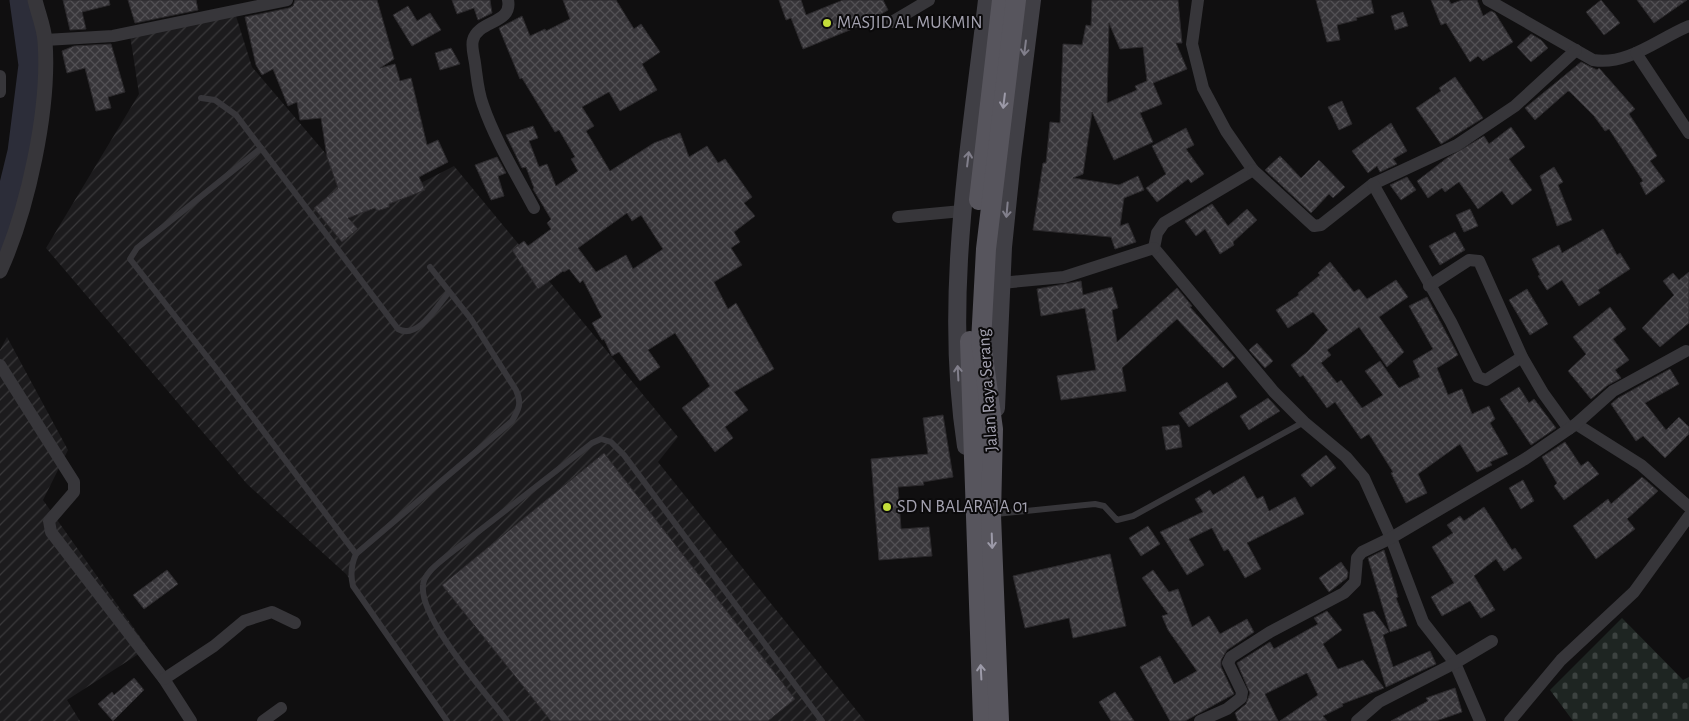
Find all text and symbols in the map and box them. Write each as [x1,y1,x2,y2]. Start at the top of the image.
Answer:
place label: MASJID AL MUKMIN [837,14,983,32]
marker: MASJID AL MUKMIN [821,17,833,29]
one-way arrow [1020,40,1030,56]
one-way arrow [999,92,1009,108]
one-way arrow [963,151,973,167]
one-way arrow [1002,201,1012,217]
street label: Jalan Raya Serang [975,328,1001,452]
one-way arrow [953,366,963,382]
place label: SD N BALARAJA 01 [897,498,1028,516]
marker: SD N BALARAJA 01 [881,501,893,513]
one-way arrow [987,532,997,549]
one-way arrow [976,665,985,681]

